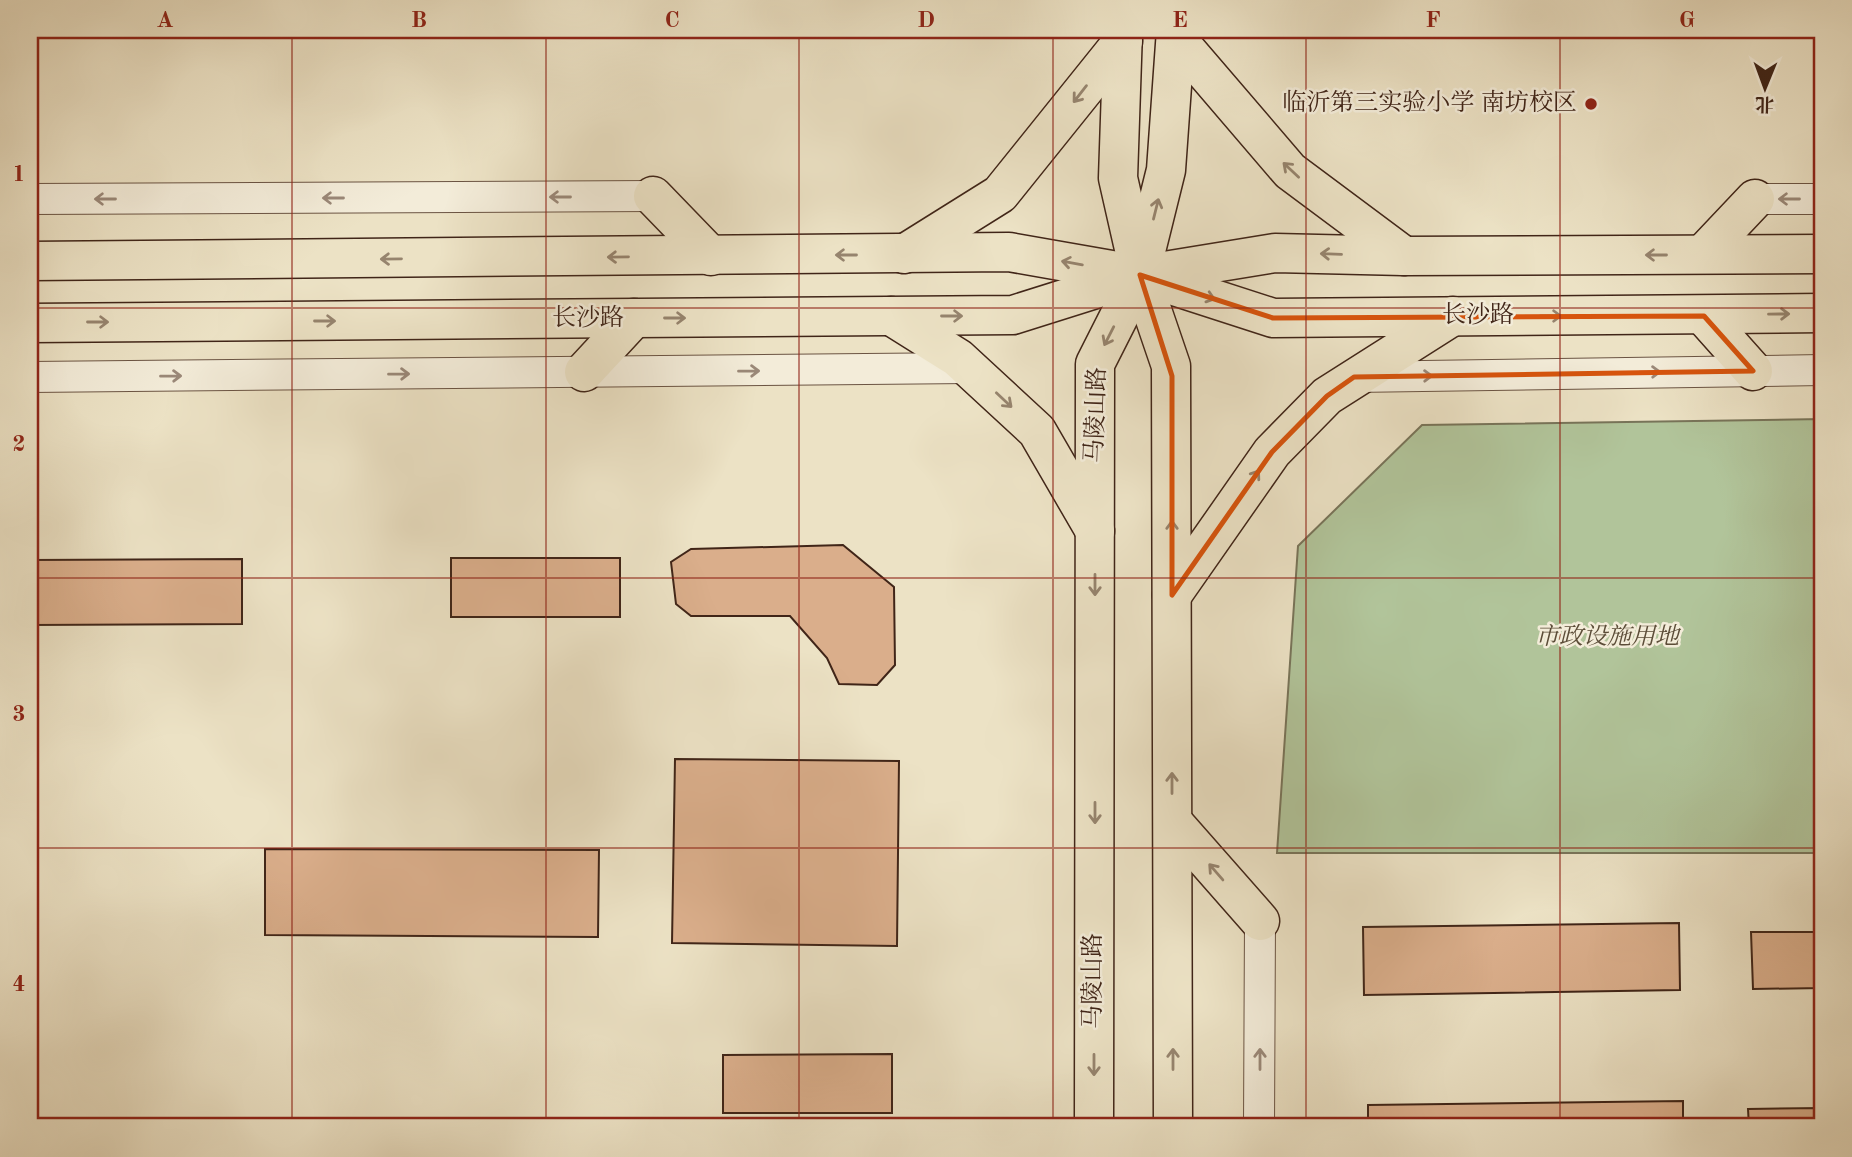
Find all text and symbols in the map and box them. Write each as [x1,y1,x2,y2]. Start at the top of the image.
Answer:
text: A [156,9,174,32]
text: B [411,9,427,32]
text: C [664,9,680,32]
text: D [917,9,935,32]
text: E [1172,9,1188,32]
text: F [1425,9,1441,32]
text: G [1679,9,1695,32]
north arrow [1730,52,1800,122]
one-way arrow [1073,84,1088,103]
place label: 临沂第三实验小学 南坊校区 [1282,89,1577,116]
text: 北 [1755,93,1774,114]
marker: 临沂第三实验小学 南坊校区 [1583,96,1599,112]
one-way arrow [1283,162,1300,179]
text: 1 [12,163,26,186]
one-way arrow [549,190,572,204]
one-way arrow [322,191,345,205]
one-way arrow [94,192,117,206]
one-way arrow [1778,192,1801,206]
one-way arrow [1150,198,1163,221]
one-way arrow [835,248,858,262]
one-way arrow [1319,248,1342,261]
one-way arrow [1645,248,1668,262]
one-way arrow [607,250,630,264]
one-way arrow [380,252,403,266]
one-way arrow [1061,256,1084,270]
one-way arrow [1193,291,1215,303]
street label: 长沙路 [1442,301,1514,328]
street label: 长沙路 [552,304,624,331]
one-way arrow [1767,308,1790,321]
one-way arrow [940,309,963,323]
one-way arrow [1539,309,1562,323]
one-way arrow [664,311,687,325]
one-way arrow [314,314,337,327]
one-way arrow [86,315,109,329]
one-way arrow [1102,325,1116,346]
one-way arrow [737,364,760,377]
one-way arrow [1638,366,1661,379]
one-way arrow [387,367,410,381]
street label: 马陵山路 [1080,367,1111,463]
one-way arrow [160,369,183,383]
one-way arrow [1411,369,1434,383]
one-way arrow [995,392,1012,409]
text: 2 [12,433,26,456]
one-way arrow [1246,470,1260,489]
one-way arrow [1165,519,1179,542]
one-way arrow [1088,573,1102,596]
park label: 市政设施用地 [1535,623,1682,650]
text: 3 [12,703,26,726]
one-way arrow [1165,771,1179,794]
one-way arrow [1088,801,1102,824]
one-way arrow [1208,863,1224,881]
street label: 马陵山路 [1079,933,1106,1029]
text: 4 [12,973,26,996]
one-way arrow [1166,1048,1180,1071]
one-way arrow [1253,1048,1266,1071]
one-way arrow [1087,1053,1101,1076]

